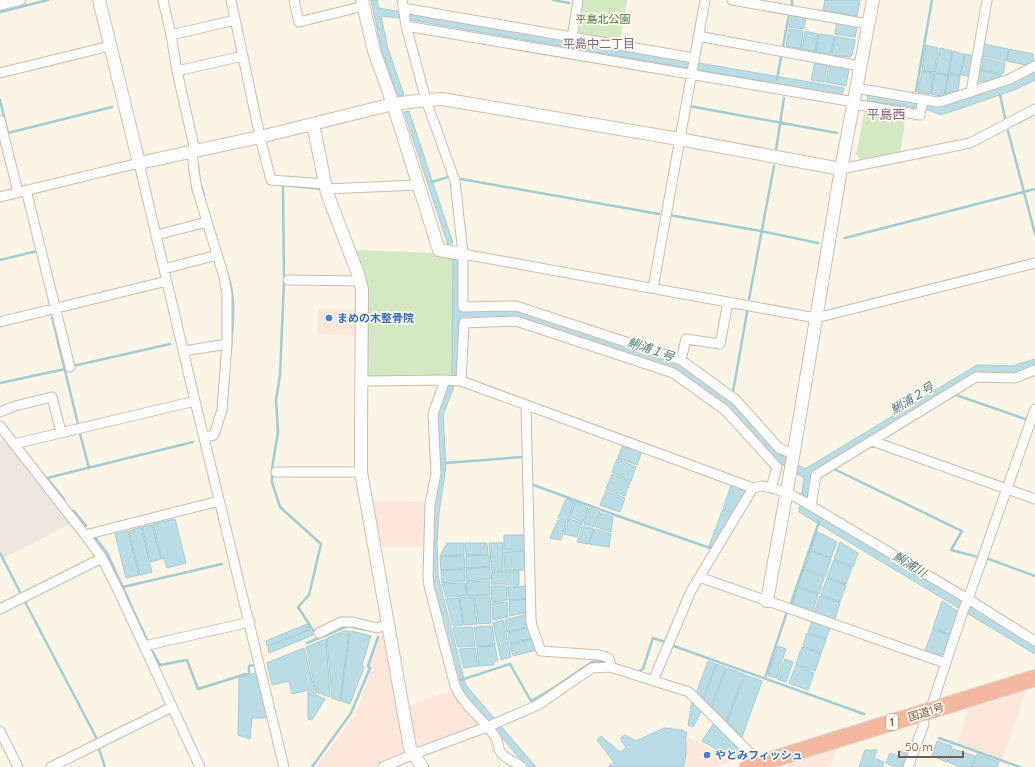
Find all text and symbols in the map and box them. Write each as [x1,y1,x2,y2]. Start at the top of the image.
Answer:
park label: 平島北公園 [576,12,631,26]
district label: 平島中二丁目 [563,36,635,51]
district label: 平島西 [866,106,906,122]
place label: まめの木整骨院 [337,311,414,325]
marker: まめの木整骨院 [324,313,334,323]
water label: 鯏浦１号 [626,334,677,364]
water label: 鯏浦２号 [888,378,937,417]
water label: 鯏浦川 [891,548,931,581]
street label: 国道1号 [906,700,946,724]
road number: 1 [886,714,898,730]
scale bar [899,733,963,759]
text: 50 m [905,739,933,754]
place label: やとみフィッシュ [715,748,803,762]
marker: やとみフィッシュ [702,750,712,760]

